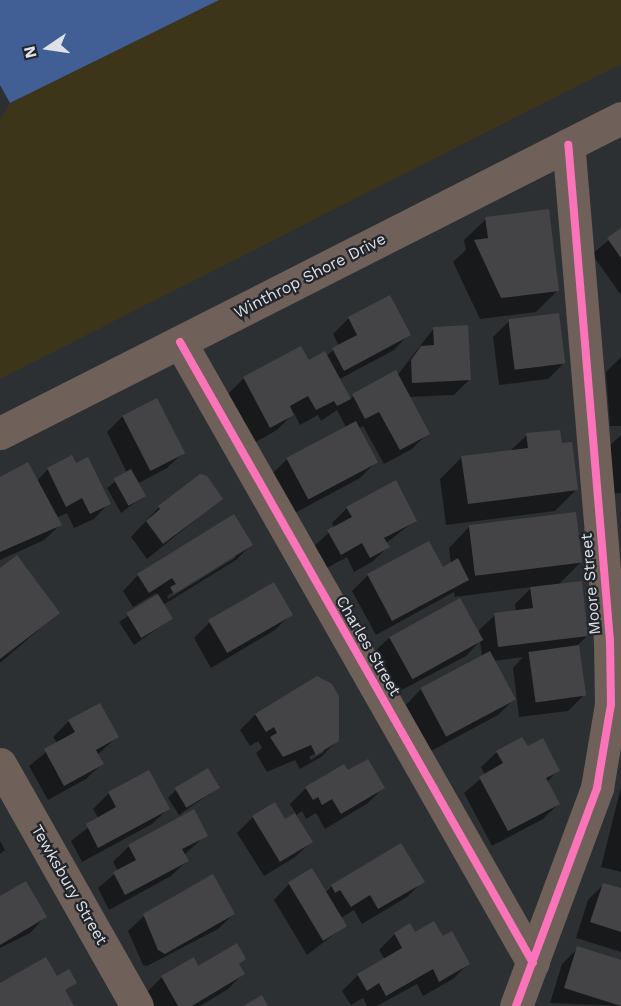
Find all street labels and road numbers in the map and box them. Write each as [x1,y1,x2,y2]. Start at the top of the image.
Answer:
street label: Winthrop Shore Drive [231,229,389,323]
street label: Moore Street [577,532,605,636]
street label: Charles Street [332,592,404,700]
street label: Tewksbury Street [27,821,111,949]

